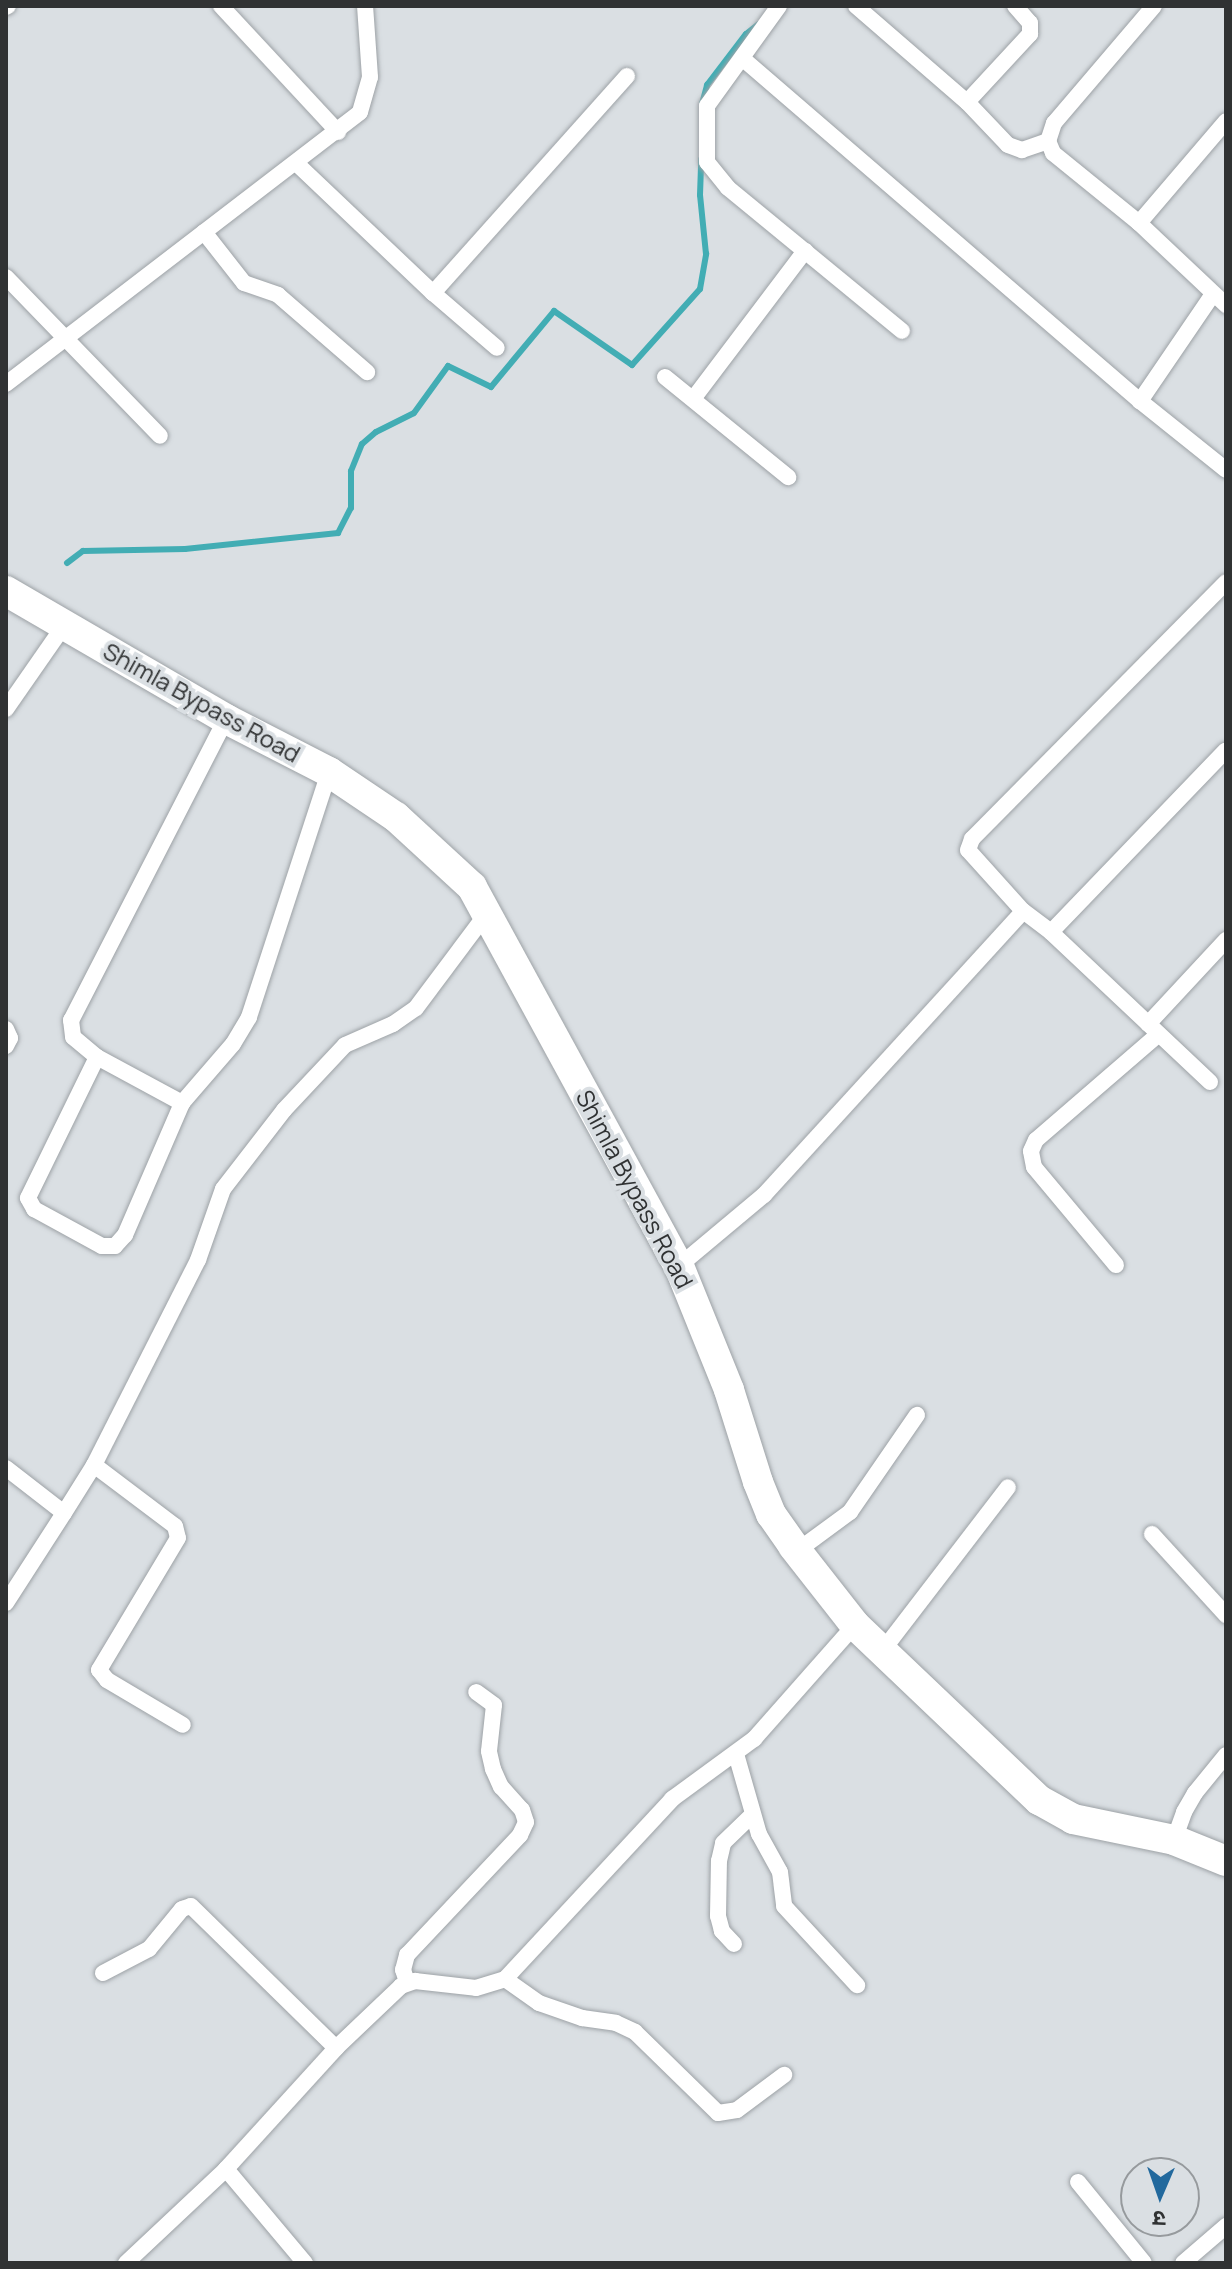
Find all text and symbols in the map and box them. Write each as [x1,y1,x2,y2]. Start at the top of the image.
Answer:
street label: Shimla Bypass Road [99,636,305,768]
street label: Shimla Bypass Road [571,1085,699,1293]
north arrow [1120,2157,1200,2237]
text: उ [1152,2204,1166,2234]

